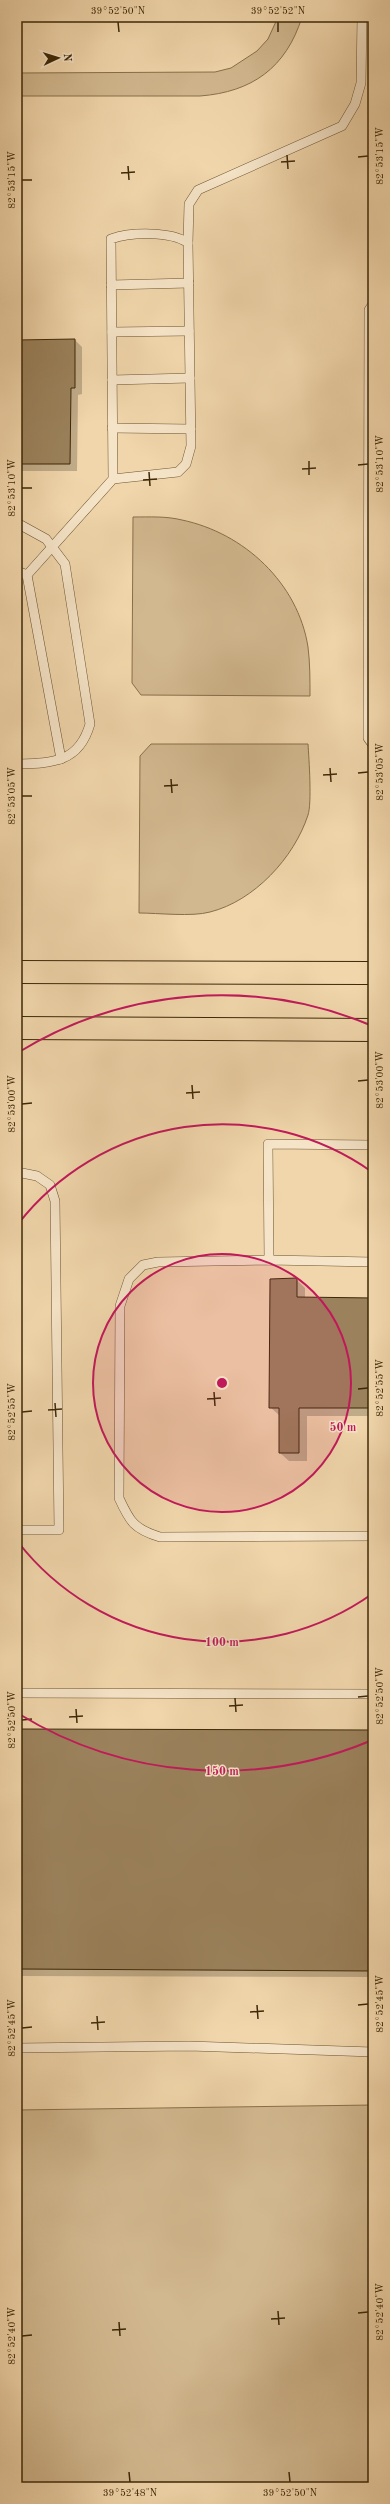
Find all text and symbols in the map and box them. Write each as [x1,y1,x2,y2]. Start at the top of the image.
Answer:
text: 39°52'50"N [91,6,146,16]
text: 39°52'52"N [251,6,306,16]
north arrow [38,38,78,78]
text: N [61,53,72,63]
text: 82°53'15"W [375,127,385,185]
text: 82°53'15"W [7,151,17,209]
text: 82°53'10"W [375,435,385,493]
text: 82°53'10"W [7,459,17,517]
text: 82°53'05"W [375,743,385,801]
text: 82°53'05"W [7,767,17,825]
text: 82°53'00"W [375,1051,385,1109]
text: 82°53'00"W [7,1075,17,1133]
text: 82°52'55"W [375,1359,385,1417]
centre of rings [215,1376,229,1390]
text: 82°52'55"W [7,1383,17,1441]
text: 50 m [330,1421,357,1434]
text: 100 m [205,1637,239,1649]
text: 82°52'50"W [375,1667,385,1725]
text: 82°52'50"W [7,1691,17,1749]
text: 150 m [205,1765,239,1778]
text: 82°52'45"W [375,1975,385,2033]
text: 82°52'45"W [7,1999,17,2057]
text: 82°52'40"W [375,2283,385,2341]
text: 82°52'40"W [7,2307,17,2365]
text: 39°52'48"N [103,2488,158,2498]
text: 39°52'50"N [263,2488,318,2498]

